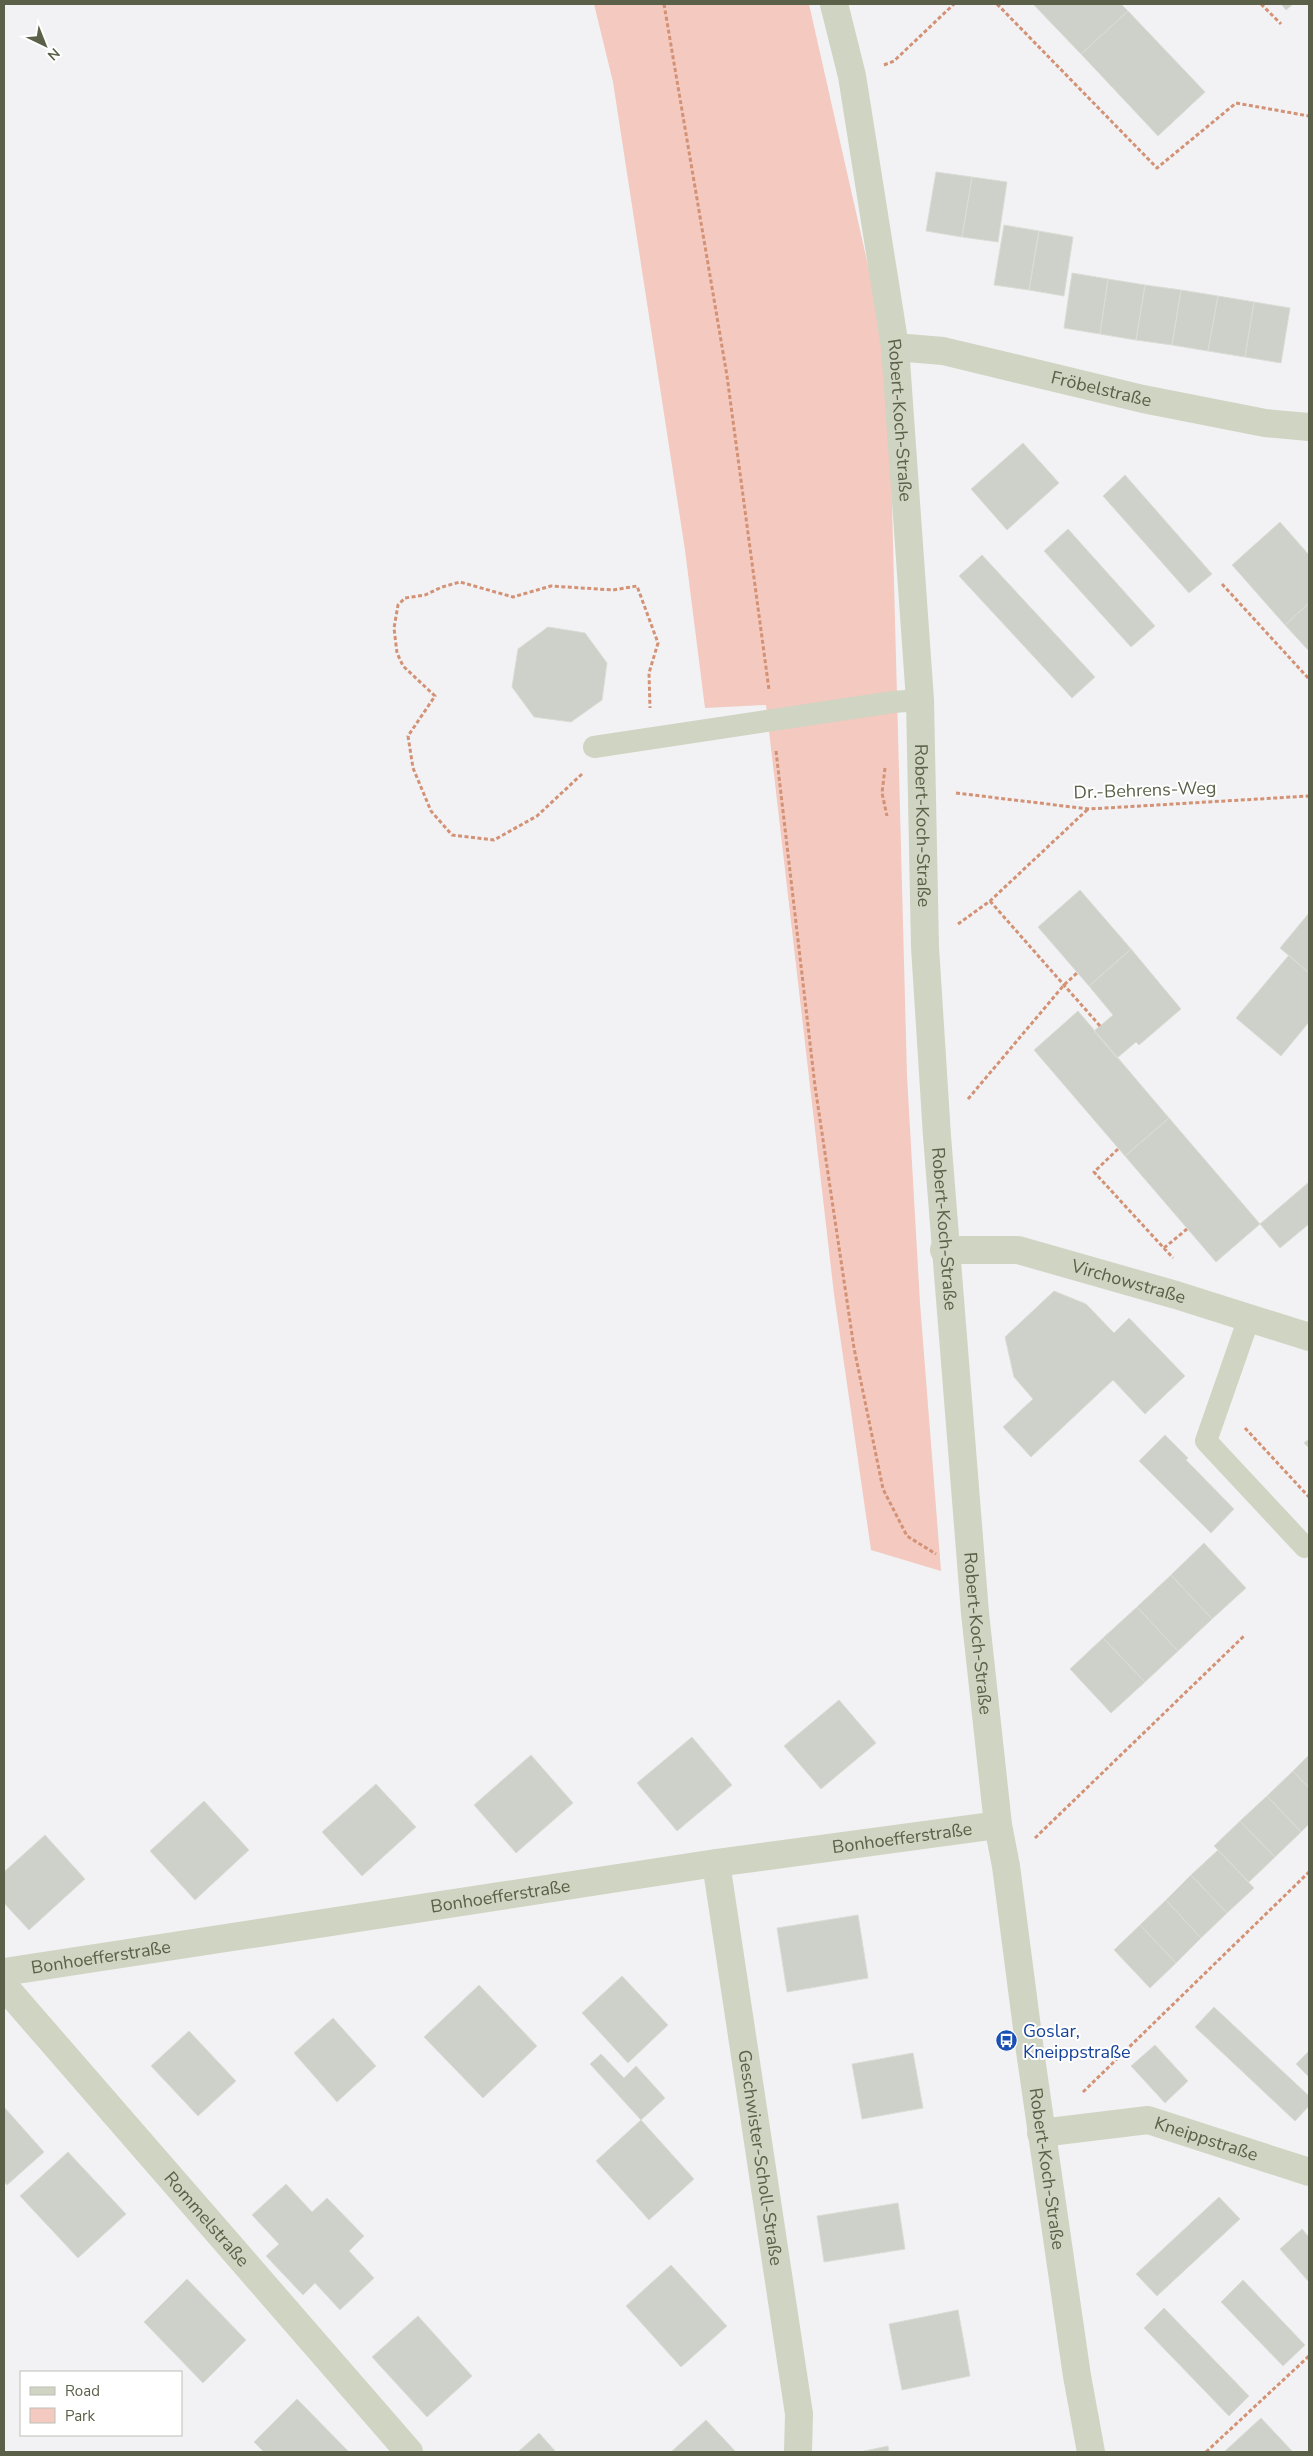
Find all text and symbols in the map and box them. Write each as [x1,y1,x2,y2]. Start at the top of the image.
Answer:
north arrow [20,20,70,70]
text: N [43,44,64,65]
street label: Robert-Koch-Straße [882,337,918,503]
street label: Fröbelstraße [1049,365,1154,412]
street label: Robert-Koch-Straße [909,744,936,907]
street label: Dr.-Behrens-Weg [1073,776,1217,804]
street label: Robert-Koch-Straße [926,1146,963,1311]
street label: Virchowstraße [1068,1254,1189,1309]
street label: Robert-Koch-Straße [958,1551,998,1716]
street label: Bonhoefferstraße [830,1817,974,1859]
street label: Bonhoefferstraße [429,1873,572,1919]
street label: Bonhoefferstraße [29,1935,172,1980]
place label: Goslar, Kneippstraße [1023,2019,1131,2064]
bus stop icon: Goslar, Kneippstraße [995,2029,1019,2053]
street label: Geschwister-Scholl-Straße [732,2048,789,2267]
street label: Robert-Koch-Straße [1023,2086,1071,2251]
street label: Kneippstraße [1151,2111,1261,2167]
street label: Rommelstraße [159,2166,255,2272]
legend [20,2371,182,2436]
text: Road [65,2381,100,2401]
text: Park [65,2406,95,2426]

